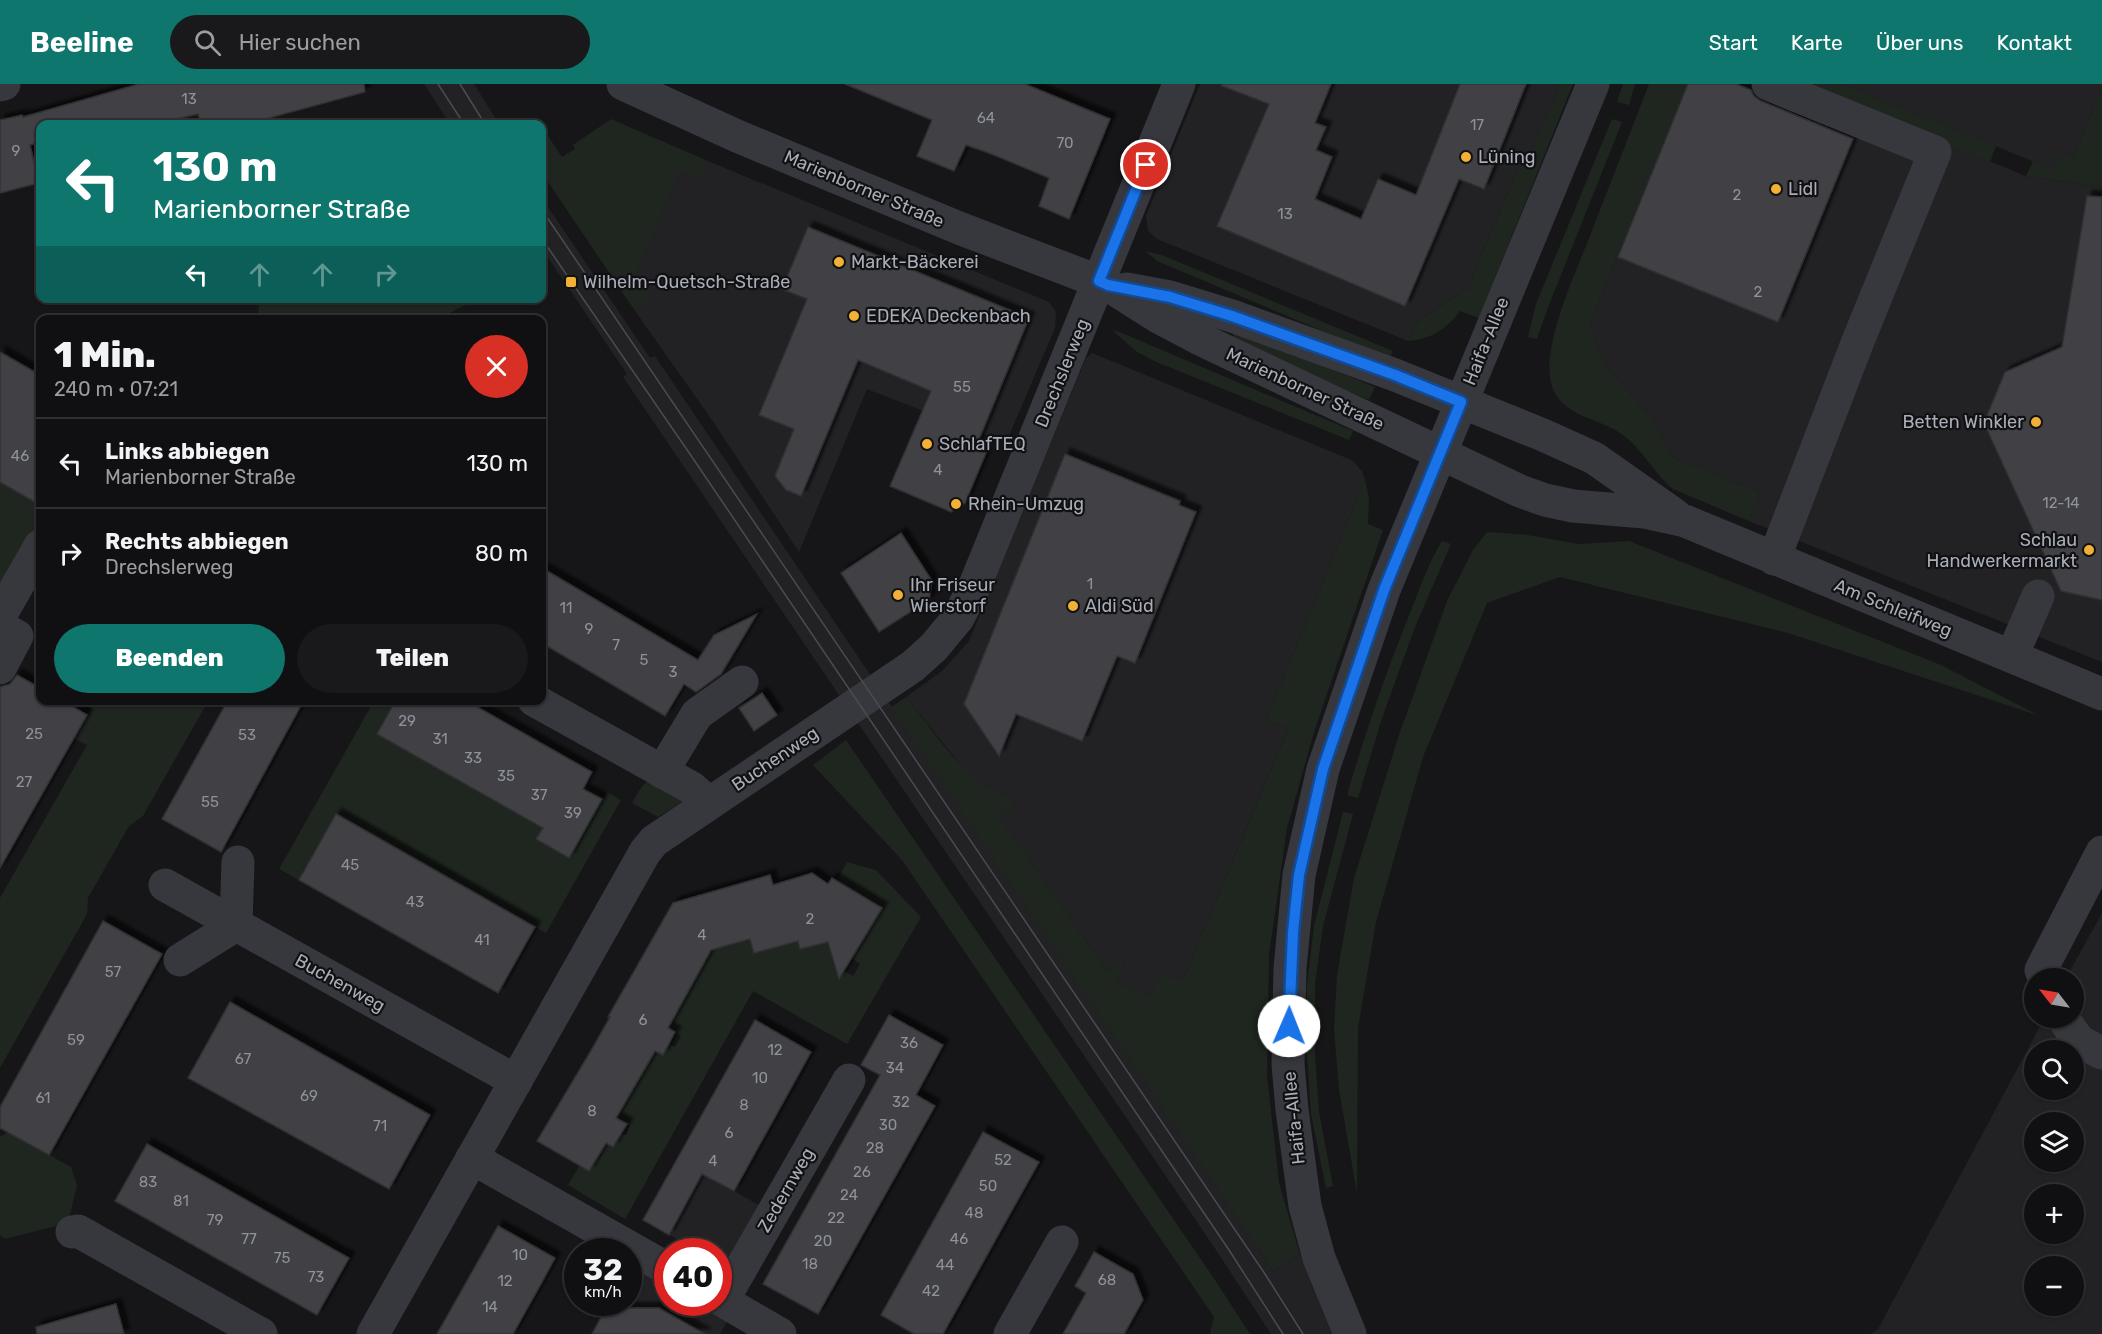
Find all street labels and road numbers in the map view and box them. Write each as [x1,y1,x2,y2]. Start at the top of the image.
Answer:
street label: Marienborner Straße [781,145,947,233]
street label: Haifa-Allee [1458,294,1514,388]
street label: Drechslerweg [1030,315,1094,431]
street label: Marienborner Straße [1223,343,1387,435]
street label: Am Schleifweg [1831,574,1955,642]
street label: Buchenweg [728,722,822,796]
street label: Buchenweg [291,949,389,1017]
street label: Haifa-Allee [1278,1071,1310,1165]
street label: Zedernweg [753,1144,819,1236]

